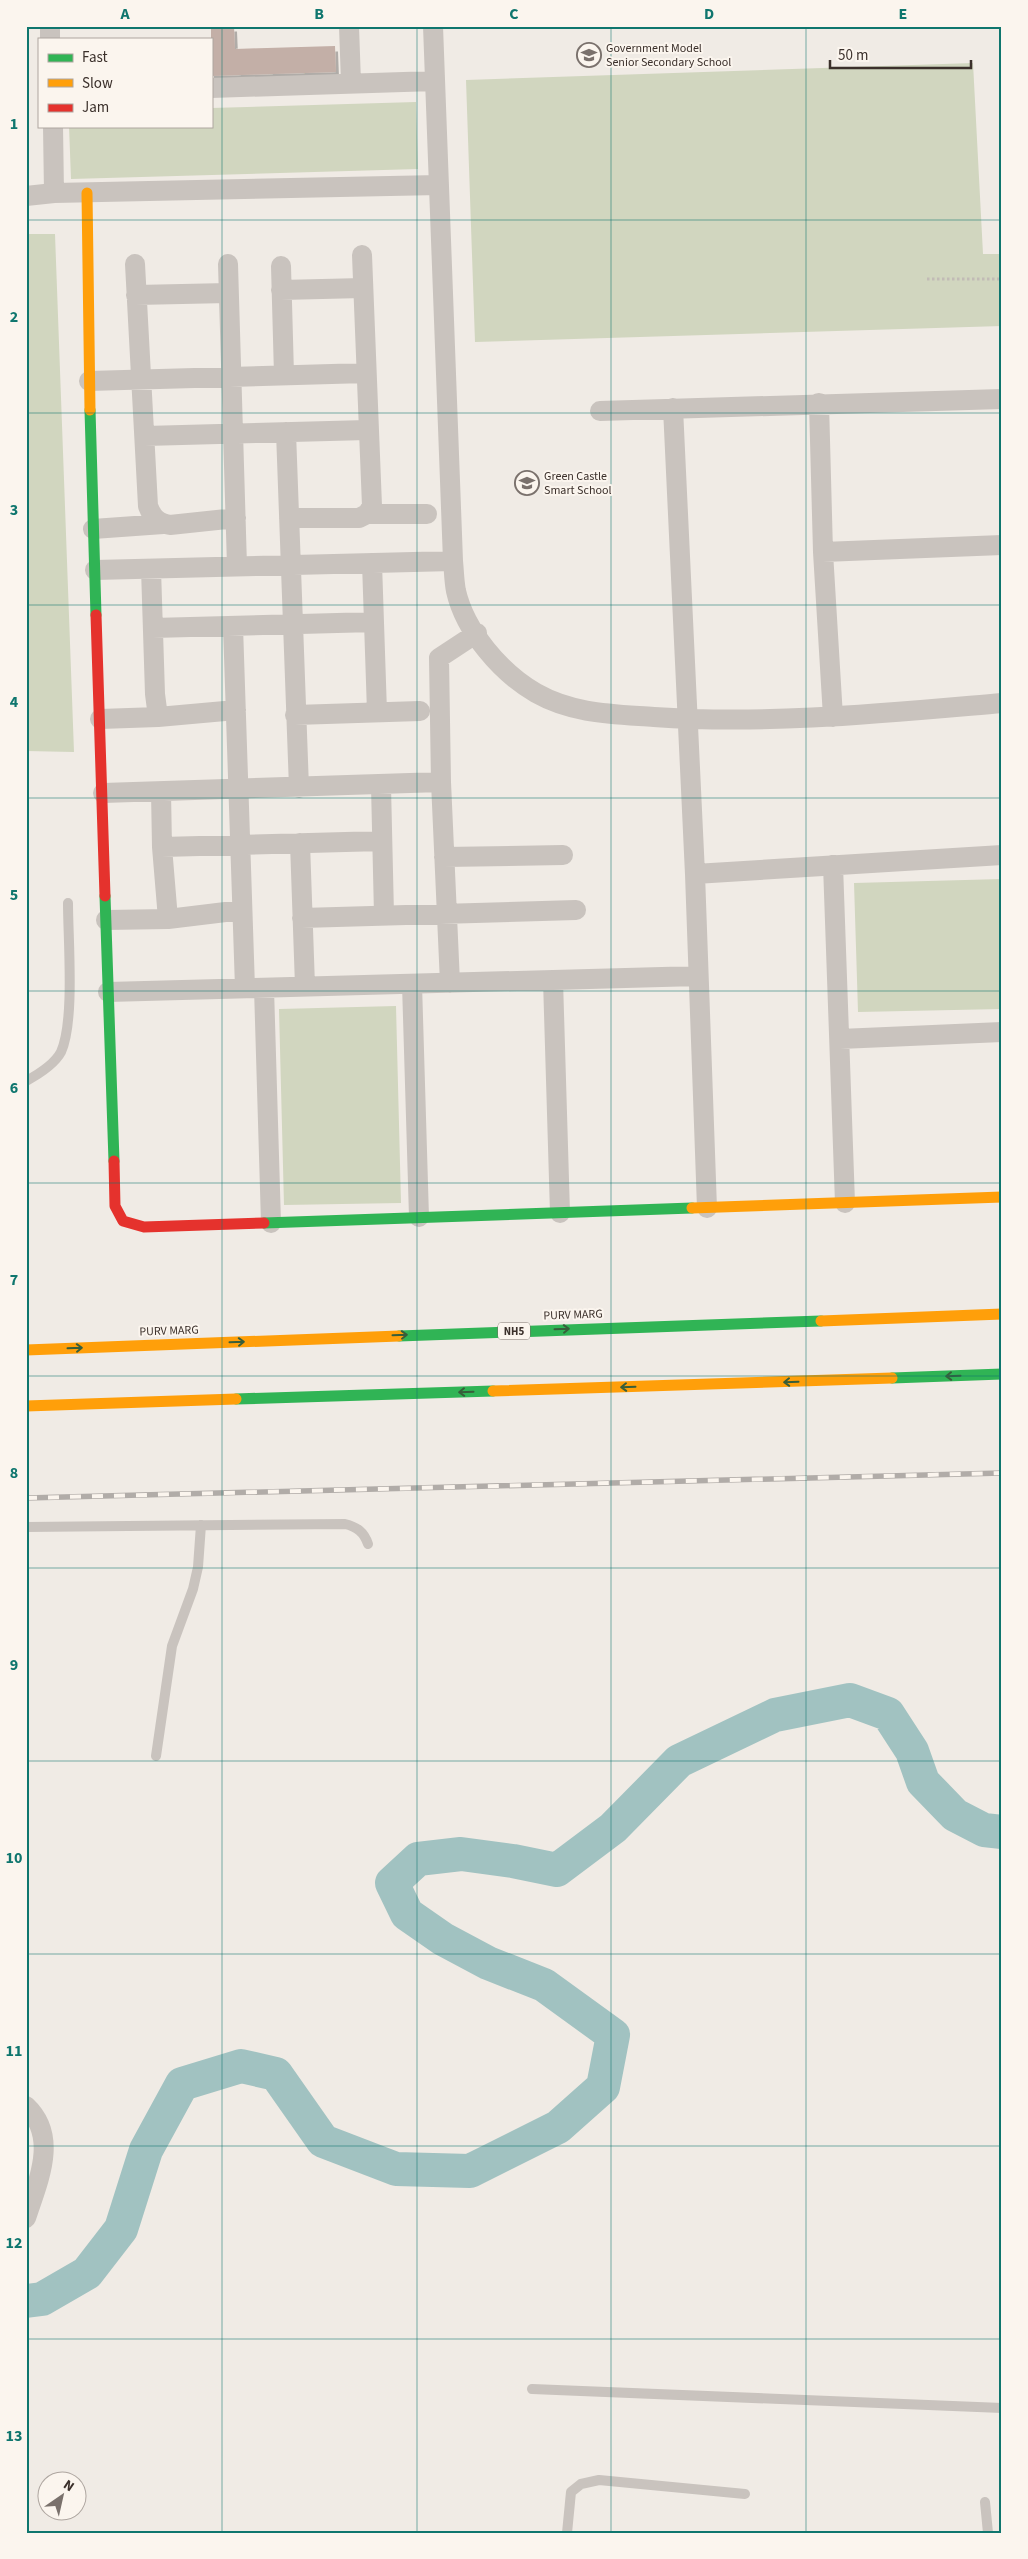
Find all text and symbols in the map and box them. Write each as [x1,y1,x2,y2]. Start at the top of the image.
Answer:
text: A [119,3,130,25]
text: B [314,3,324,25]
text: C [509,3,519,25]
text: D [704,3,714,25]
text: E [899,3,907,25]
legend [38,38,212,128]
scale bar [830,38,972,70]
place label: Government Model Senior Secondary School [606,40,731,71]
school or university icon: Government Model Senior Secondary School [576,42,602,68]
text: 50 m [838,45,868,66]
text: Fast [82,47,108,68]
text: Slow [82,73,113,94]
text: Jam [82,97,109,118]
text: 1 [10,113,18,135]
text: 2 [10,306,18,328]
place label: Green Castle Smart School [544,468,612,499]
school or university icon: Green Castle Smart School [514,470,540,496]
text: 3 [10,499,18,521]
text: 4 [10,691,19,713]
text: 5 [10,884,18,906]
text: 6 [10,1077,18,1099]
text: 7 [10,1269,18,1291]
street label: PURV MARG [543,1305,603,1325]
street label: PURV MARG [139,1321,199,1341]
road number: NH5 [498,1322,530,1340]
one-way arrow [554,1324,570,1333]
one-way arrow [391,1331,407,1340]
one-way arrow [229,1337,245,1346]
one-way arrow [66,1343,83,1353]
one-way arrow [945,1371,962,1381]
one-way arrow [783,1377,799,1387]
one-way arrow [620,1382,636,1392]
one-way arrow [458,1388,474,1397]
text: 8 [10,1462,18,1484]
text: 9 [10,1654,18,1676]
text: 10 [6,1847,22,1869]
text: 11 [6,2040,22,2062]
text: 12 [6,2232,22,2254]
text: 13 [6,2425,22,2447]
north arrow [38,2472,88,2522]
text: N [59,2475,78,2497]

